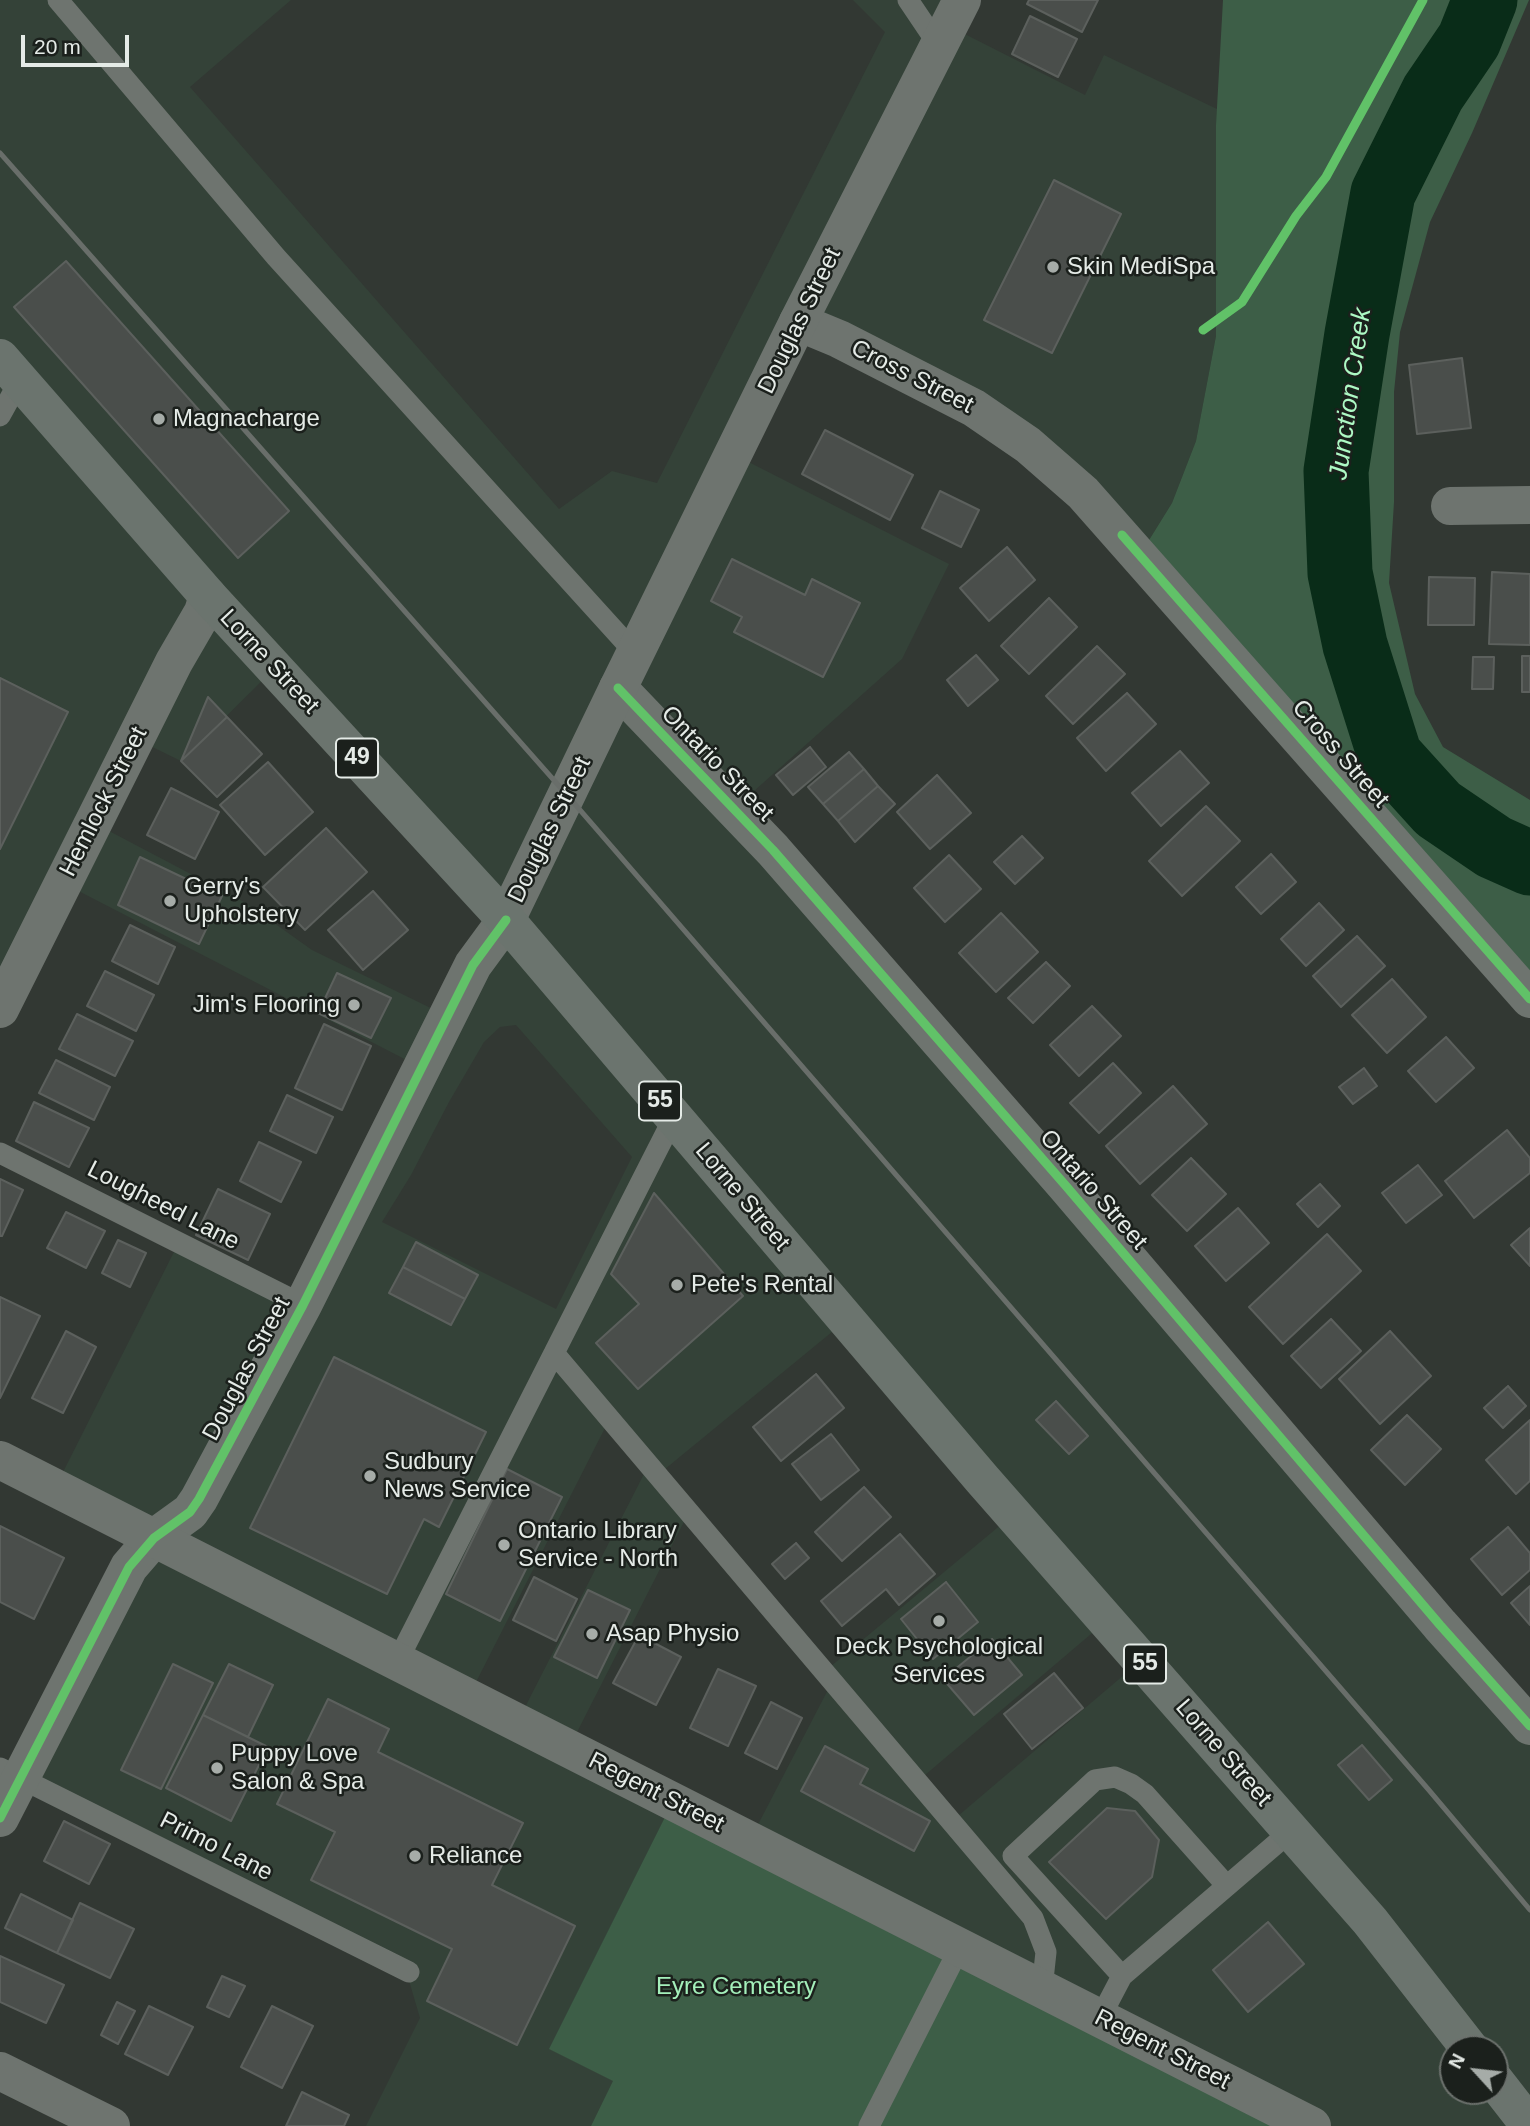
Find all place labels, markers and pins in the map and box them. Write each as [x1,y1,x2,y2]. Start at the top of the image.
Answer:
place label: Skin MediSpa [1067,253,1215,281]
marker: Skin MediSpa [1045,259,1061,275]
place label: Magnacharge [173,405,320,433]
marker: Magnacharge [151,411,167,427]
place label: Gerry's Upholstery [184,873,299,929]
marker: Gerry's Upholstery [162,893,178,909]
place label: Jim's Flooring [193,991,340,1019]
marker: Jim's Flooring [346,997,362,1013]
place label: Pete's Rental [691,1271,833,1299]
marker: Pete's Rental [669,1277,685,1293]
place label: Sudbury News Service [384,1448,531,1504]
marker: Sudbury News Service [362,1468,378,1484]
place label: Ontario Library Service - North [518,1517,678,1573]
marker: Ontario Library Service - North [496,1537,512,1553]
marker: Deck Psychological Services [931,1613,947,1629]
place label: Asap Physio [606,1620,739,1648]
marker: Asap Physio [584,1626,600,1642]
place label: Deck Psychological Services [835,1633,1043,1689]
place label: Puppy Love Salon & Spa [231,1740,364,1796]
marker: Puppy Love Salon & Spa [209,1760,225,1776]
place label: Reliance [429,1842,522,1870]
marker: Reliance [407,1848,423,1864]

